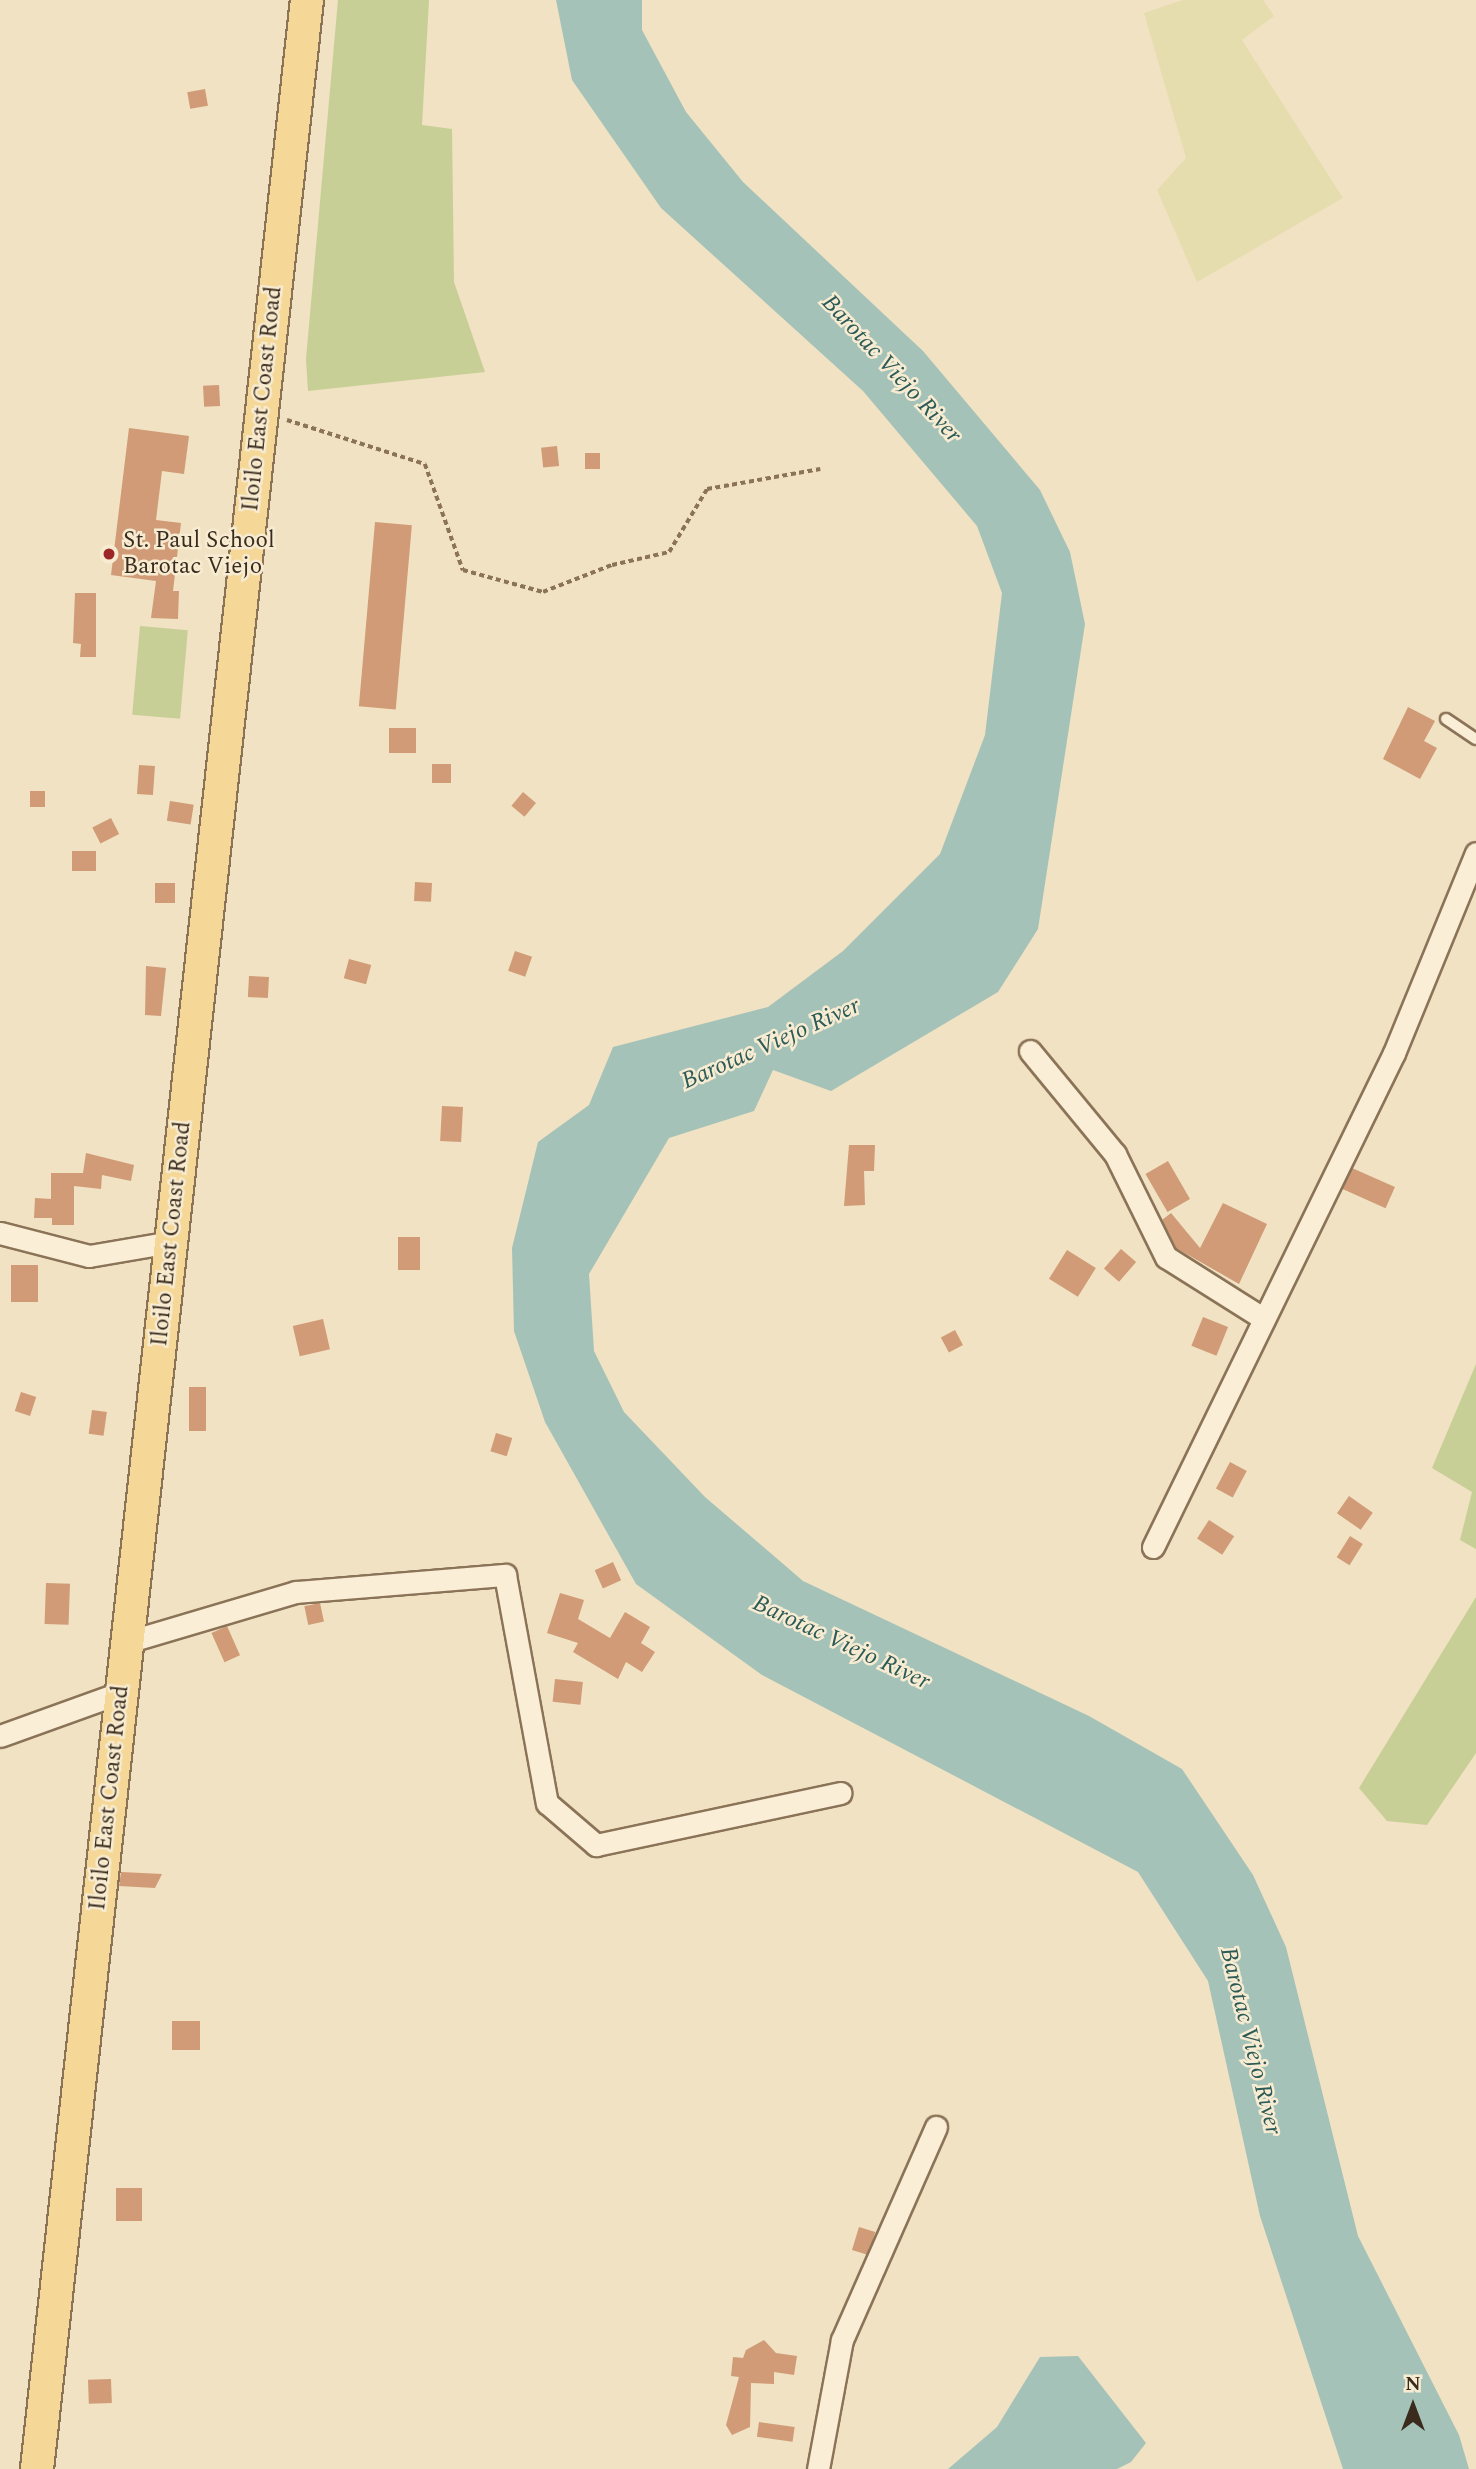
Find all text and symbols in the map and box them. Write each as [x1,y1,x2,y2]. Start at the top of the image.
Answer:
street label: Iloilo East Coast Road [237,285,289,513]
water label: Barotac Viejo River [815,289,967,449]
place label: St. Paul School Barotac Viejo [123,527,275,581]
marker: St. Paul School Barotac Viejo [101,546,117,562]
water label: Barotac Viejo River [677,992,865,1096]
street label: Iloilo East Coast Road [146,1120,198,1348]
water label: Barotac Viejo River [748,1589,934,1697]
street label: Iloilo East Coast Road [84,1684,136,1912]
water label: Barotac Viejo River [1213,1944,1287,2138]
text: N [1405,2370,1421,2399]
north arrow [1378,2371,1448,2441]

